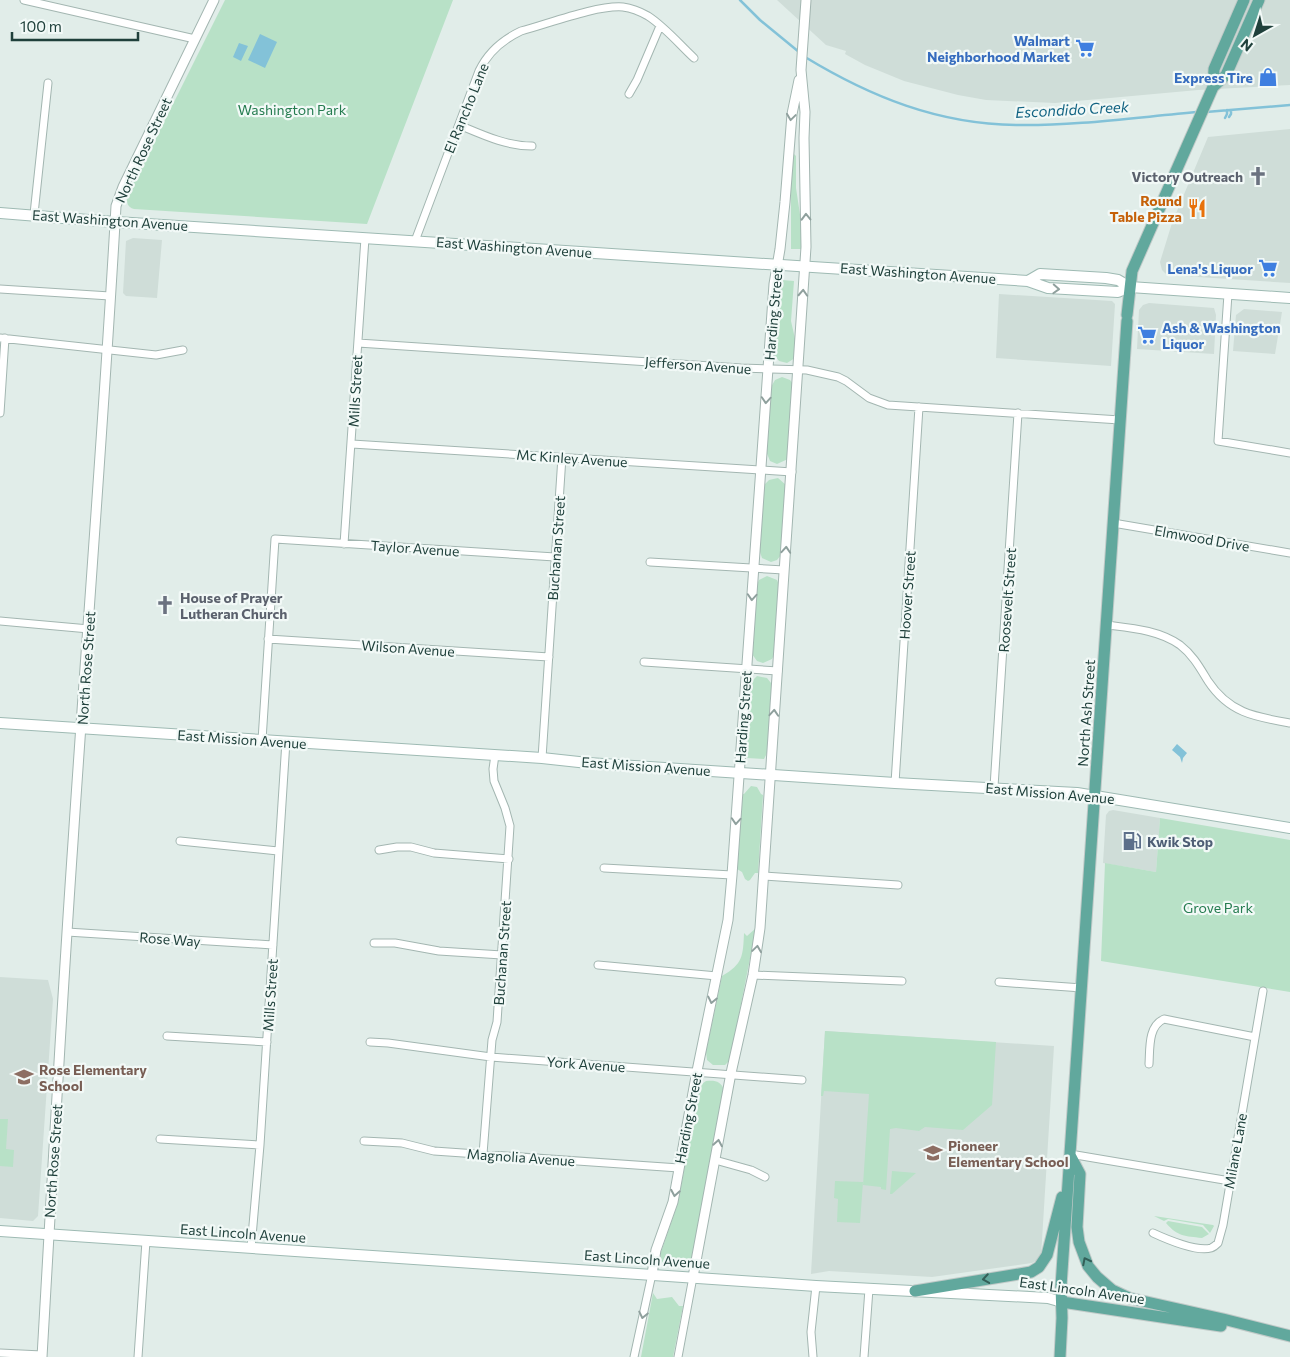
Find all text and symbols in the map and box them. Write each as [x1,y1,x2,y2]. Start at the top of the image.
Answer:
scale bar [12,10,139,42]
north arrow [1230,10,1280,60]
text: 100 m [20,17,62,35]
place label: Walmart Neighborhood Market [927,32,1070,65]
text: N [1237,36,1256,55]
supermarket icon: Walmart Neighborhood Market [1074,37,1096,59]
street label: El Rancho Lane [440,60,492,156]
shop icon: Express Tire [1257,66,1279,88]
place label: Express Tire [1174,69,1253,86]
street label: North Rose Street [111,94,175,205]
water label: Escondido Creek [1015,97,1130,121]
park label: Washington Park [238,101,347,118]
one-way arrow [787,113,797,122]
church icon: Victory Outreach [1247,165,1269,187]
place label: Victory Outreach [1132,168,1243,185]
place label: Round Table Pizza [1110,192,1182,225]
restaurant icon: Round Table Pizza [1186,197,1208,219]
street label: East Washington Avenue [31,206,189,234]
one-way arrow [801,213,811,220]
street label: East Washington Avenue [435,233,593,261]
supermarket icon: Lena's Liquor [1257,257,1279,279]
street label: East Washington Avenue [839,259,997,287]
place label: Lena's Liquor [1167,260,1253,277]
street label: Harding Street [760,267,786,361]
one-way arrow [1052,283,1060,294]
one-way arrow [798,288,809,296]
place label: Ash & Washington Liquor [1162,319,1281,352]
supermarket icon: Ash & Washington Liquor [1136,324,1158,346]
street label: Jefferson Avenue [644,353,752,377]
street label: Mills Street [345,354,365,428]
one-way arrow [761,396,772,404]
street label: Mc Kinley Avenue [516,446,628,470]
street label: Buchanan Street [544,495,568,601]
street label: Elmwood Drive [1153,521,1251,555]
street label: Taylor Avenue [370,536,460,560]
one-way arrow [780,546,791,554]
street label: Roosevelt Street [995,547,1019,653]
street label: Hoover Street [895,550,919,640]
place label: House of Prayer Lutheran Church [180,589,287,622]
one-way arrow [746,593,757,601]
church icon: House of Prayer Lutheran Church [154,594,176,616]
street label: North Rose Street [74,610,98,726]
street label: Wilson Avenue [361,636,455,660]
street label: North Ash Street [1074,659,1098,767]
street label: Harding Street [731,670,755,764]
one-way arrow [769,708,780,716]
street label: East Mission Avenue [177,726,307,752]
street label: East Mission Avenue [581,753,711,779]
street label: East Mission Avenue [985,779,1115,807]
one-way arrow [731,818,742,826]
fuel station icon: Kwik Stop [1121,830,1143,852]
place label: Kwik Stop [1147,833,1213,850]
park label: Grove Park [1183,899,1253,916]
street label: Buchanan Street [490,900,514,1006]
street label: Rose Way [139,928,201,950]
one-way arrow [751,945,762,953]
street label: Mills Street [259,958,281,1032]
one-way arrow [707,995,718,1004]
street label: York Avenue [546,1053,626,1075]
place label: Rose Elementary School [39,1061,147,1094]
school or university icon: Rose Elementary School [13,1066,35,1088]
street label: Harding Street [671,1071,705,1165]
street label: North Rose Street [41,1103,65,1219]
street label: Milane Lane [1220,1112,1250,1190]
place label: Pioneer Elementary School [948,1137,1068,1170]
one-way arrow [713,1138,723,1147]
school or university icon: Pioneer Elementary School [922,1142,944,1164]
street label: Magnolia Avenue [466,1145,576,1169]
one-way arrow [670,1189,680,1198]
street label: East Lincoln Avenue [179,1220,307,1246]
street label: East Lincoln Avenue [583,1246,711,1272]
one-way arrow [1082,1257,1092,1266]
street label: East Lincoln Avenue [1018,1273,1146,1307]
one-way arrow [982,1274,991,1284]
one-way arrow [638,1311,649,1320]

